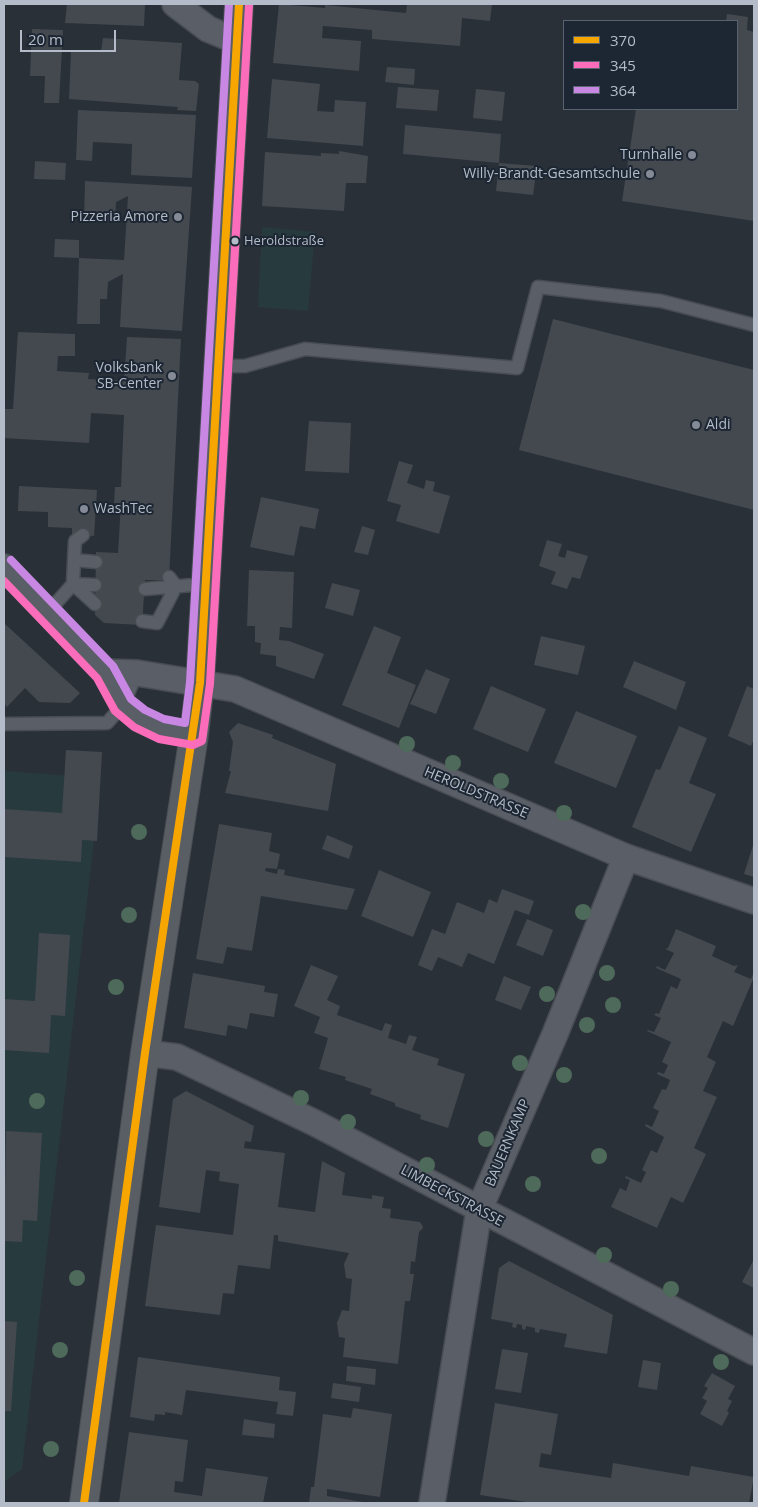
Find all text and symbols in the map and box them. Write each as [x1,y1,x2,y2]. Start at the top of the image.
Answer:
scale bar [22,20,119,52]
legend [563,20,738,110]
text: 20 m [28,29,63,49]
text: 370 [610,30,636,50]
text: 345 [610,55,636,75]
text: 364 [610,80,636,100]
place label: Turnhalle [620,147,682,163]
marker: Turnhalle [686,149,698,161]
place label: Willy-Brandt-Gesamtschule [463,166,640,182]
marker: Willy-Brandt-Gesamtschule [644,168,656,180]
place label: Pizzeria Amore [71,209,168,225]
marker: Pizzeria Amore [172,211,184,223]
place label: Heroldstraße [244,233,324,249]
marker: Heroldstraße [230,236,240,246]
place label: Volksbank SB-Center [95,360,162,392]
marker: Volksbank SB-Center [166,370,178,382]
place label: Aldi [706,417,730,433]
marker: Aldi [690,419,702,431]
place label: WashTec [94,501,152,517]
marker: WashTec [78,503,90,515]
street label: HEROLDSTRASSE [422,764,530,822]
street label: BAUERNKAMP [482,1097,534,1189]
street label: LIMBECKSTRASSE [398,1162,506,1230]

